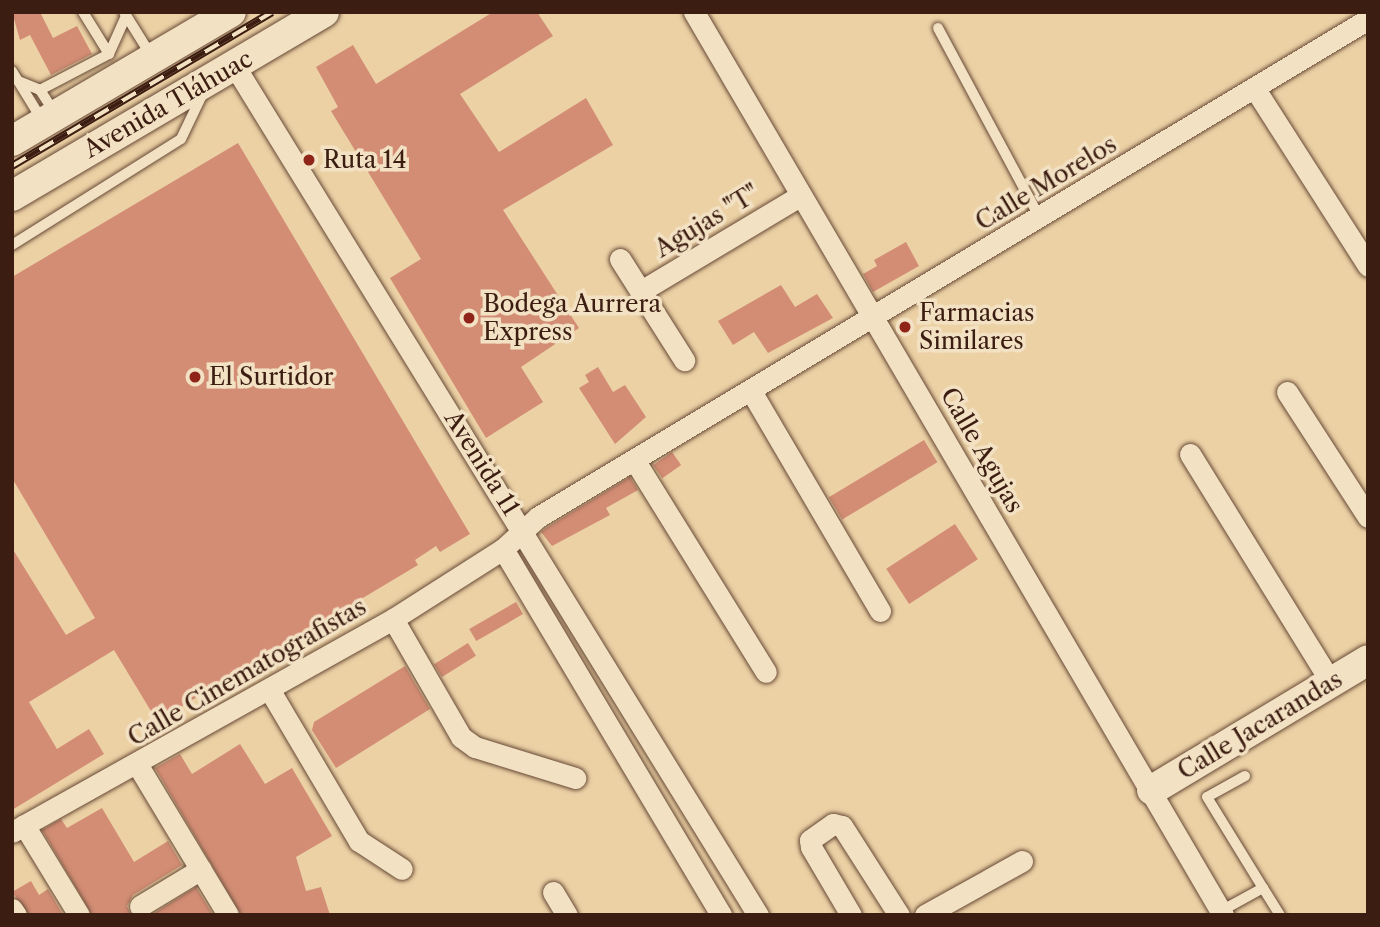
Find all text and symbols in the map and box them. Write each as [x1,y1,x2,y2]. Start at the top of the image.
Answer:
street label: Avenida Tláhuac [78,44,258,164]
street label: Calle Morelos [970,130,1122,236]
place label: Ruta 14 [323,146,407,174]
marker: Ruta 14 [301,152,317,168]
street label: Agujas "T" [649,179,765,263]
place label: Bodega Aurrera Express [483,290,662,346]
place label: Farmacias Similares [919,299,1035,355]
marker: Bodega Aurrera Express [461,310,477,326]
marker: Farmacias Similares [897,319,913,335]
place label: El Surtidor [209,363,334,391]
marker: El Surtidor [187,369,203,385]
street label: Calle Agujas [934,382,1030,518]
street label: Avenida 11 [438,405,526,521]
street label: Calle Cinematografistas [123,592,371,752]
street label: Calle Jacarandas [1173,665,1347,785]

